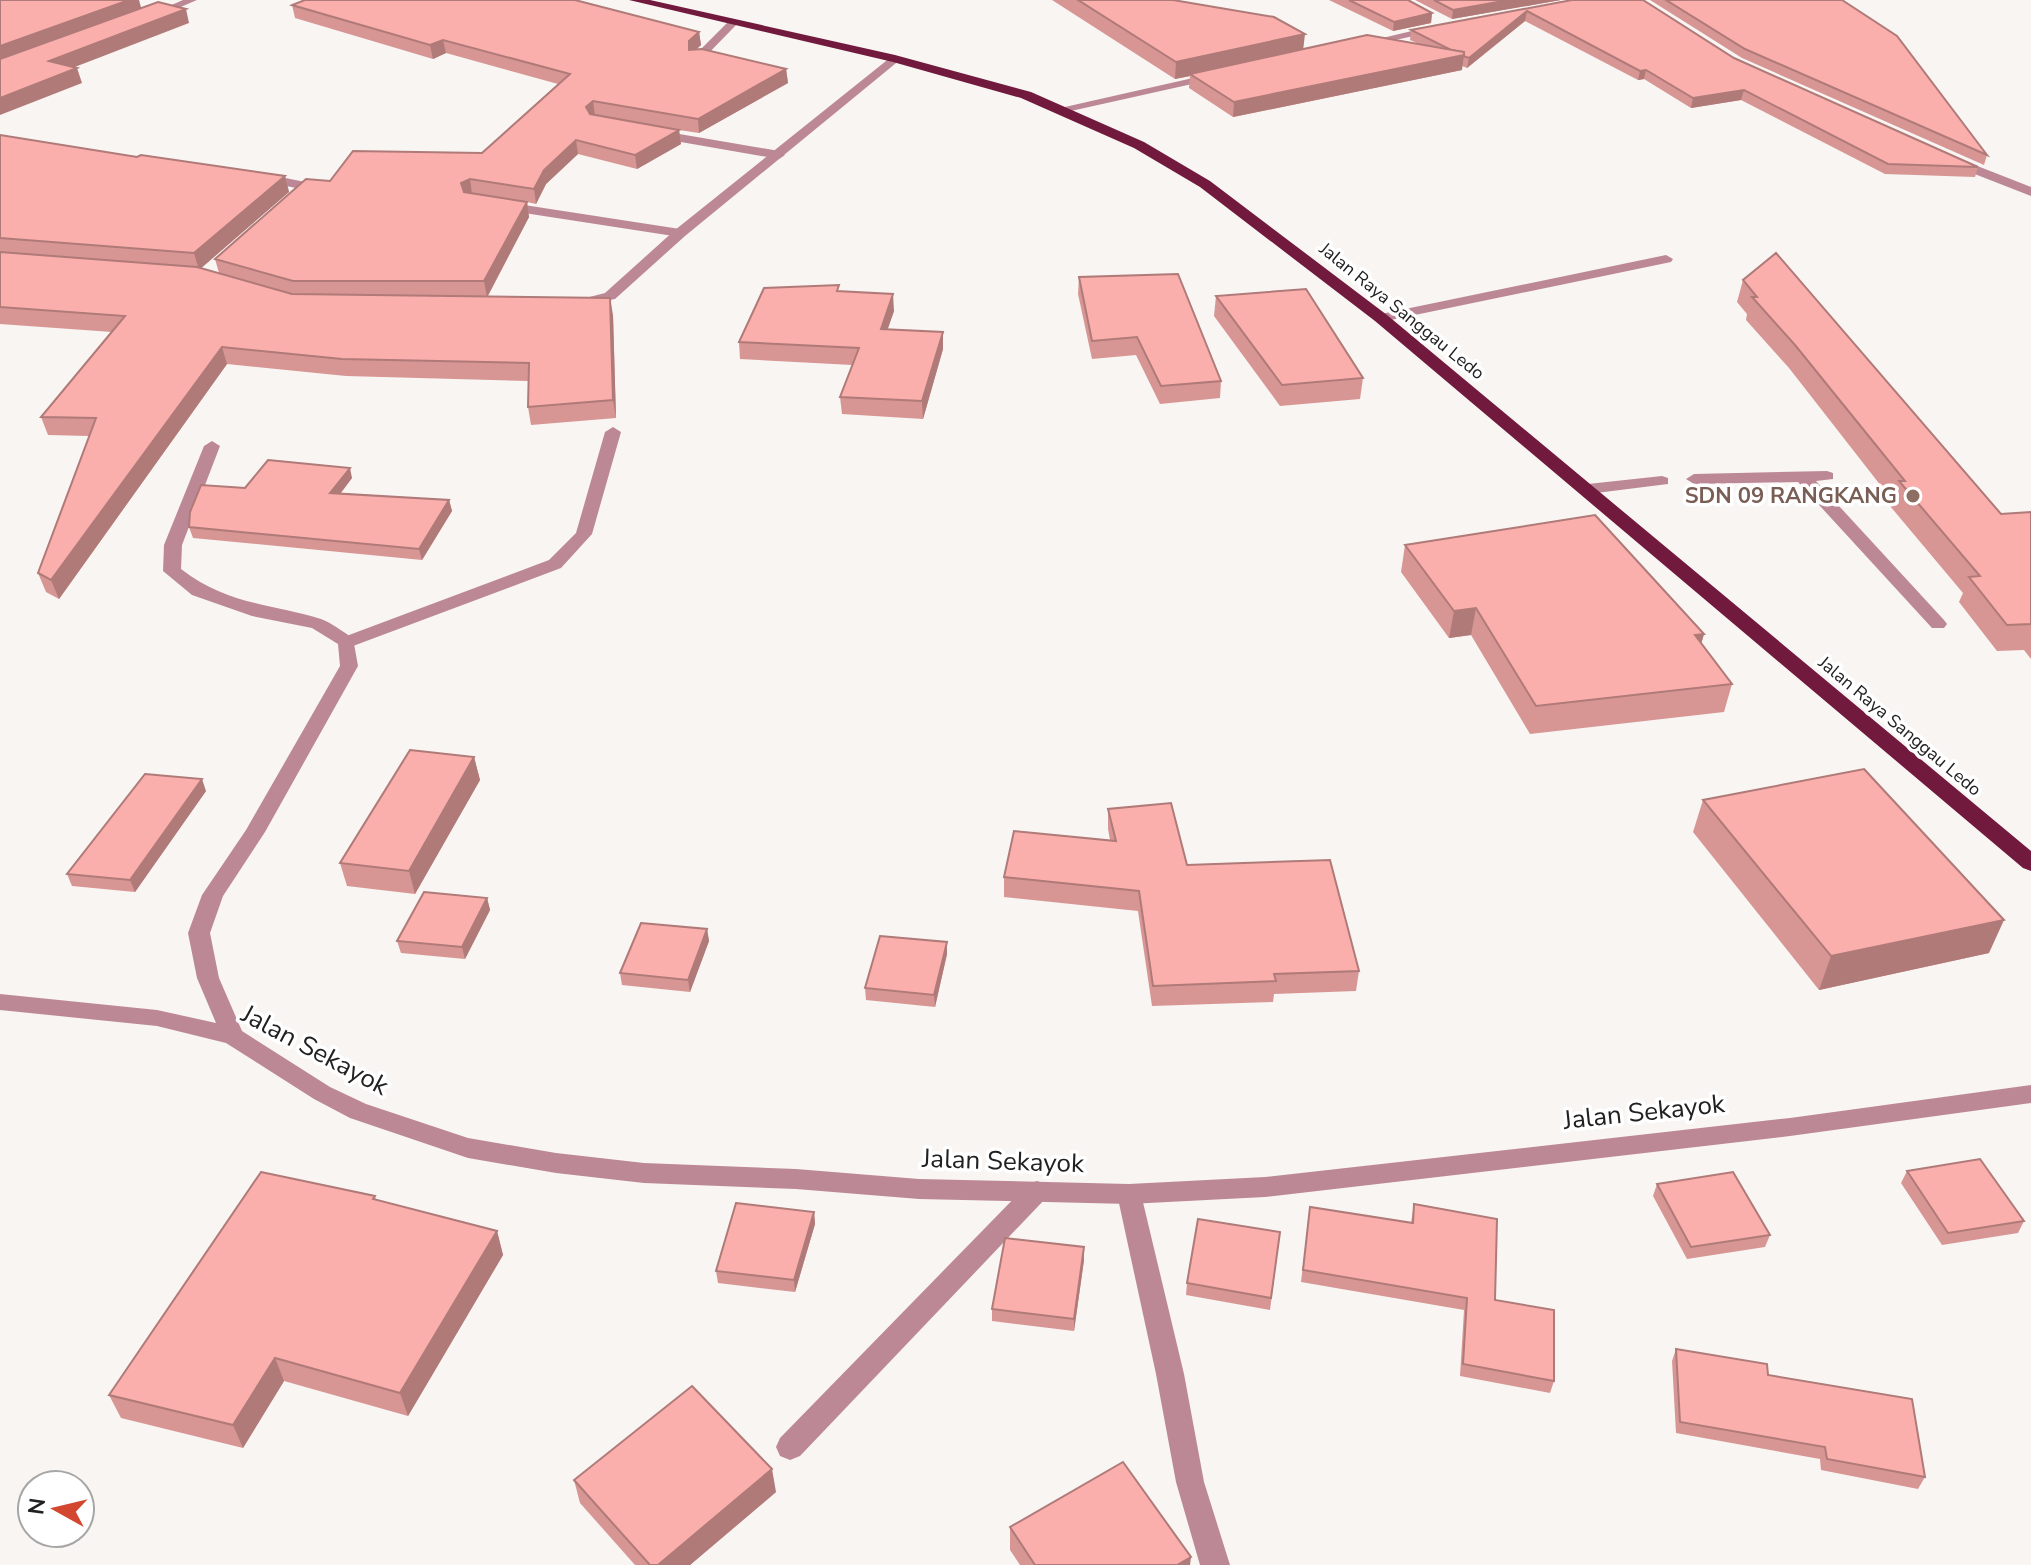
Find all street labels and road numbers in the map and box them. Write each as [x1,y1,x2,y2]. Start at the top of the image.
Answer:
street label: Jalan Raya Sanggau Ledo [1314,236,1490,385]
street label: Jalan Raya Sanggau Ledo [1813,650,1987,801]
street label: Jalan Sekayok [234,996,396,1104]
street label: Jalan Sekayok [1561,1086,1727,1138]
street label: Jalan Sekayok [920,1141,1086,1181]

